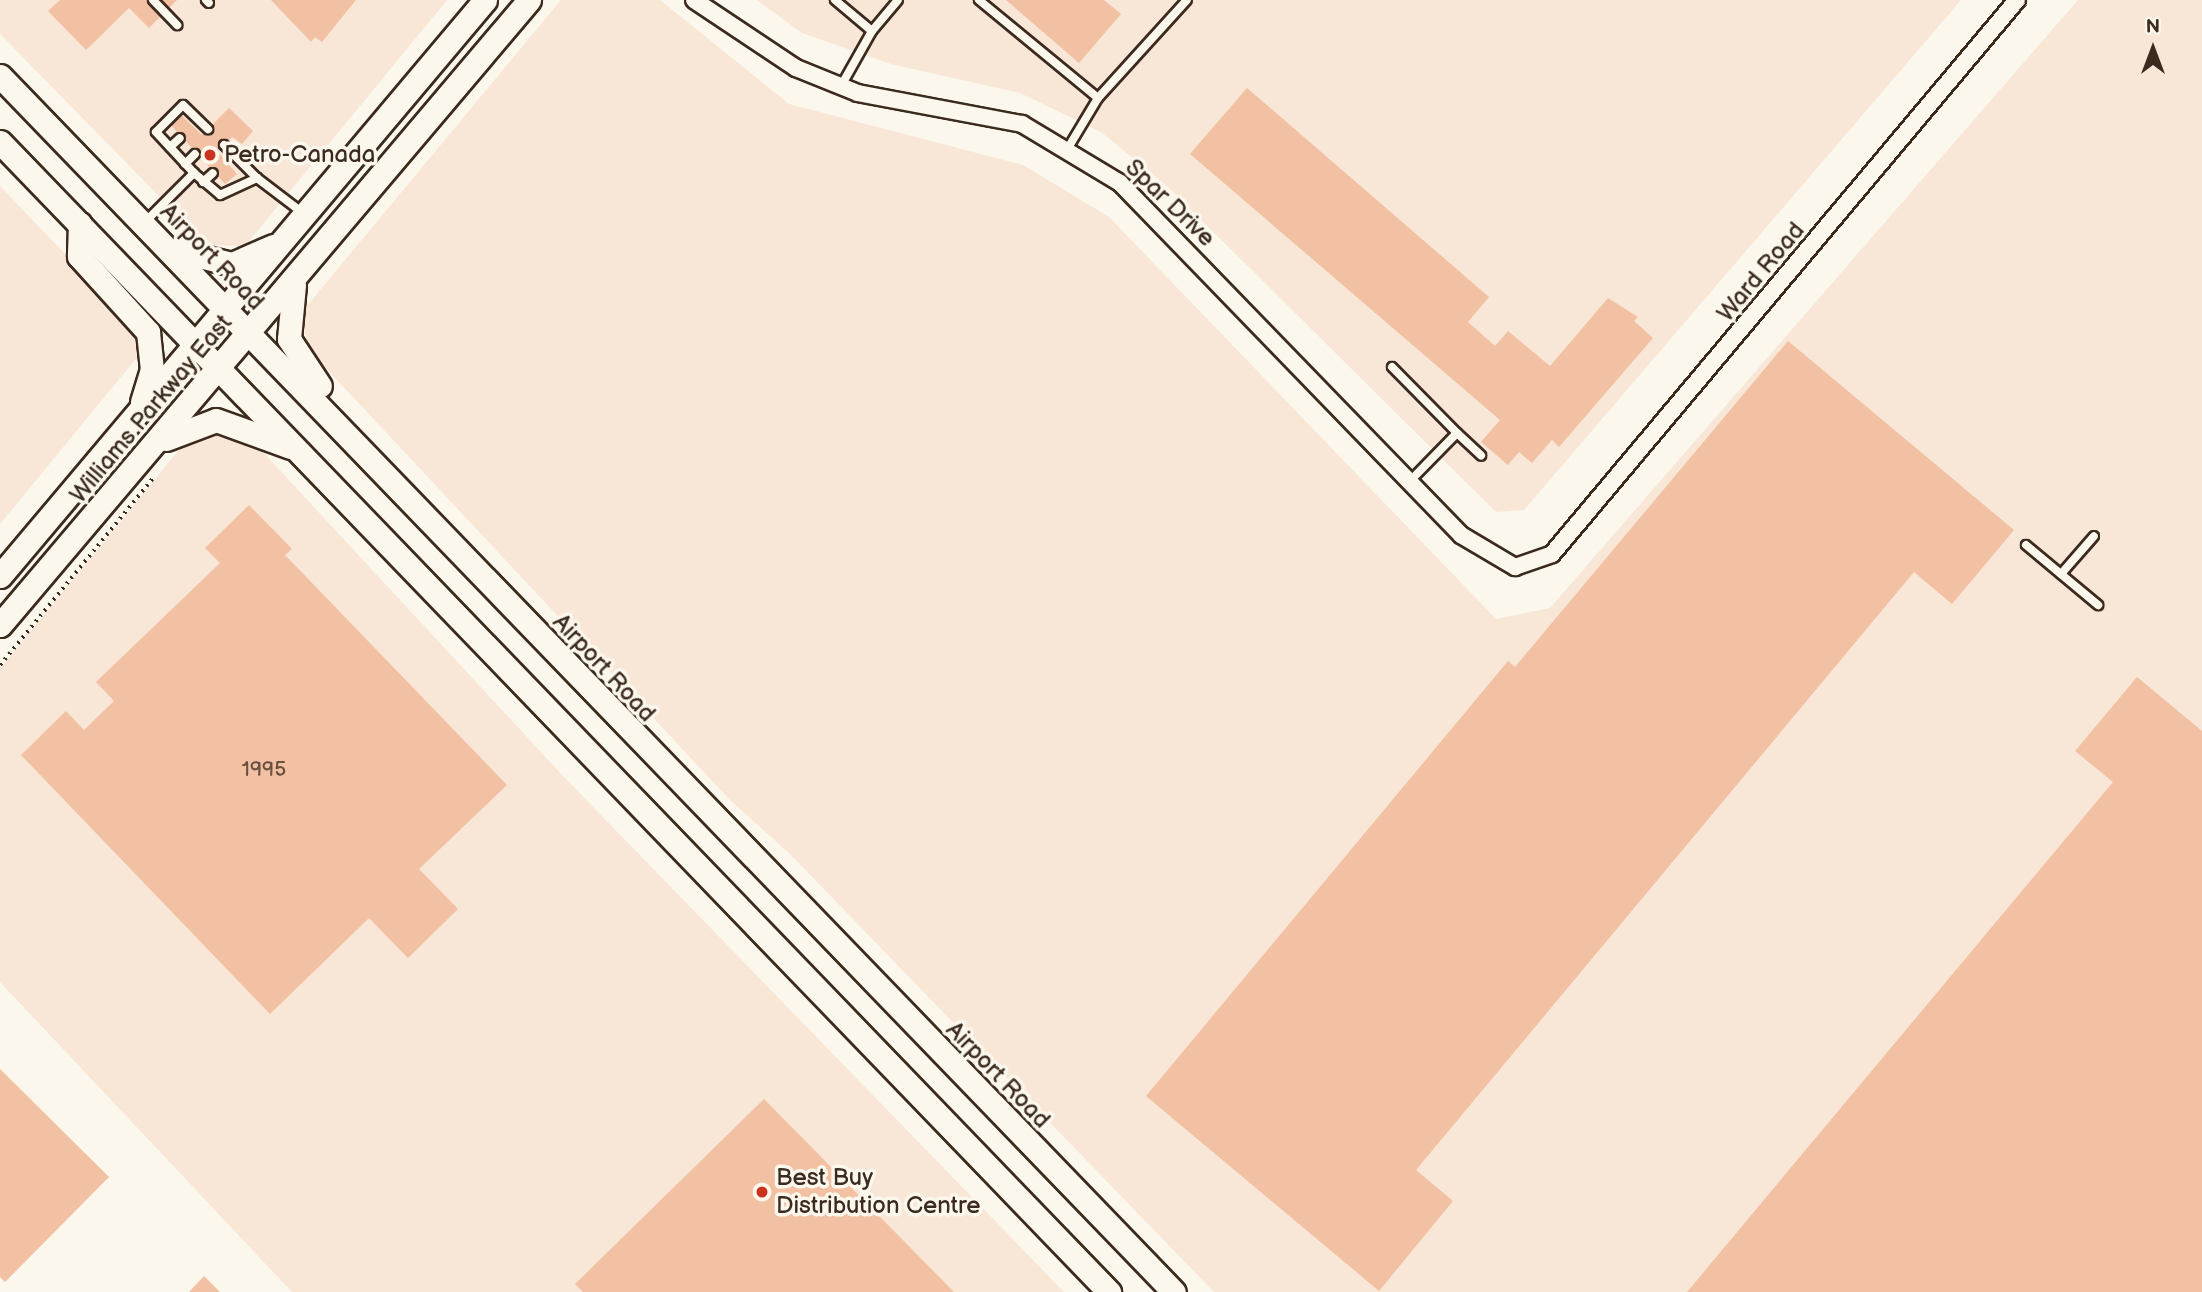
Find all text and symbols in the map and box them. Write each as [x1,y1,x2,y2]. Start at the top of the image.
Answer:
north arrow [2118,14,2188,84]
text: N [2146,16,2160,39]
place label: Petro-Canada [224,141,375,169]
marker: Petro-Canada [202,147,218,163]
street label: Spar Drive [1119,153,1221,253]
street label: Airport Road [154,198,270,316]
street label: Ward Road [1711,217,1811,327]
street label: Williams Parkway East [63,309,239,509]
street label: Airport Road [547,608,661,728]
house number: 1995 [242,757,286,783]
street label: Airport Road [940,1016,1056,1134]
place label: Best Buy Distribution Centre [776,1164,981,1220]
marker: Best Buy Distribution Centre [754,1184,770,1200]

